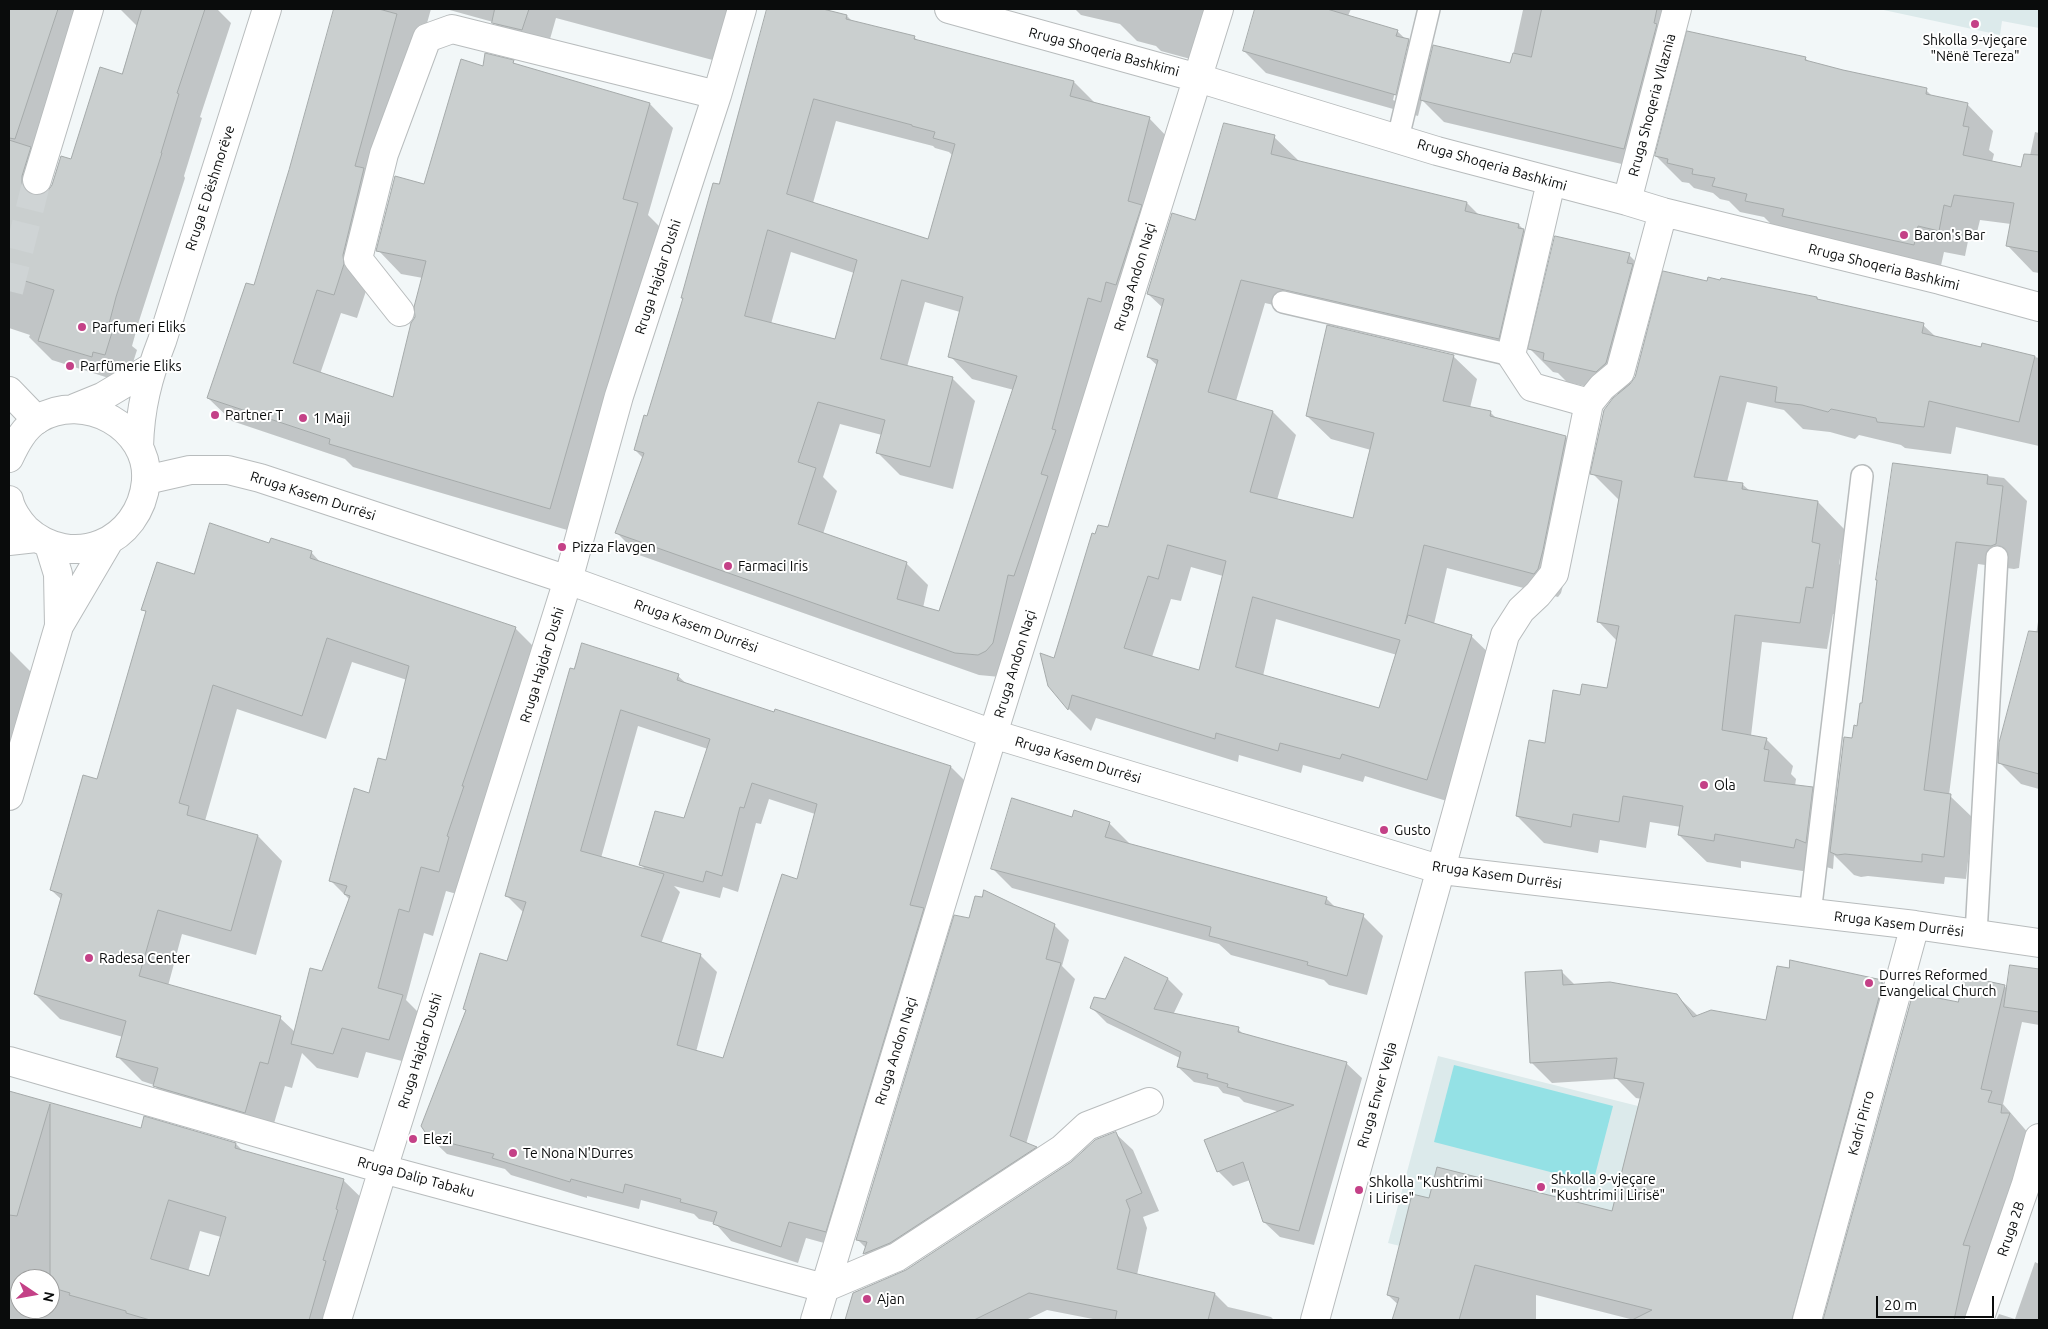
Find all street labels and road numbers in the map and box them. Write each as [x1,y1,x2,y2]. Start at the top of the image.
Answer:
street label: Rruga Shoqeria Bashkimi [1027,24,1181,80]
street label: Rruga Shoqeria Vllaznia [1625,32,1679,178]
street label: Rruga E Dëshmorëve [182,123,238,253]
street label: Rruga Shoqeria Bashkimi [1415,136,1569,194]
street label: Rruga Hajdar Dushi [631,217,685,337]
street label: Rruga Andon Naçi [1111,221,1159,333]
street label: Rruga Shoqeria Bashkimi [1807,240,1961,294]
street label: Rruga Kasem Durrësi [248,468,378,524]
street label: Rruga Kasem Durrësi [632,596,760,656]
street label: Rruga Hajdar Dushi [516,605,568,725]
street label: Rruga Andon Naçi [991,608,1039,720]
street label: Rruga Kasem Durrësi [1013,733,1143,787]
street label: Rruga Kasem Durrësi [1431,858,1563,892]
street label: Rruga Kasem Durrësi [1833,908,1965,940]
street label: Rruga Hajdar Dushi [394,991,446,1111]
street label: Rruga Andon Naçi [872,995,920,1107]
street label: Rruga Enver Velja [1354,1040,1400,1150]
street label: Kadri Pirro [1844,1089,1878,1157]
street label: Rruga Dalip Tabaku [355,1153,477,1201]
street label: Rruga 2B [1994,1199,2028,1259]

